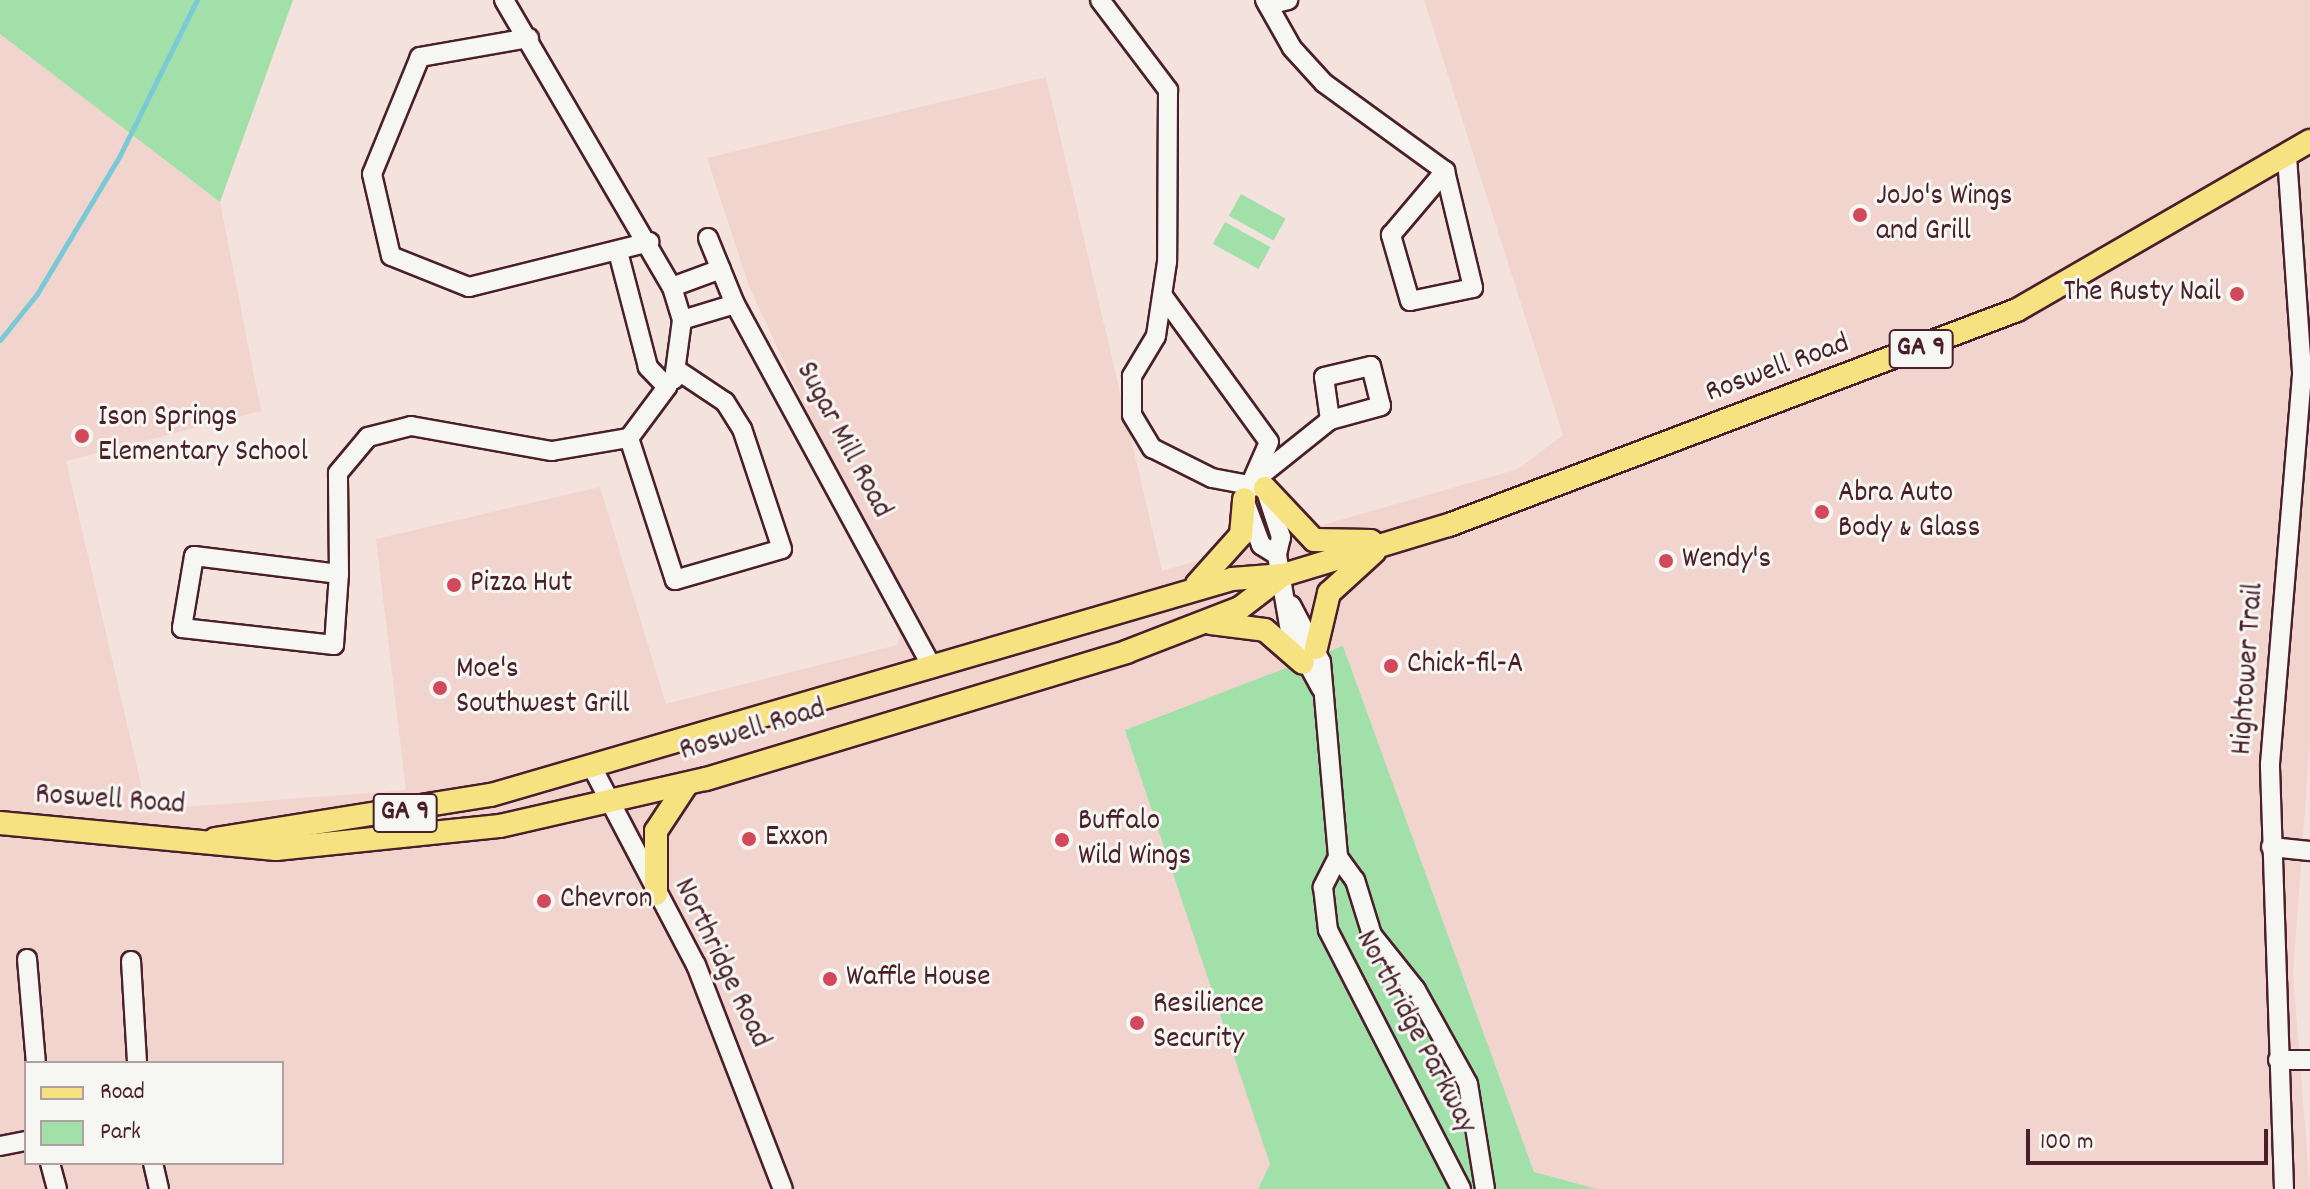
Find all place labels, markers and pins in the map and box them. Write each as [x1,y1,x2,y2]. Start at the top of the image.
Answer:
place label: JoJo's Wings and Grill [1876,180,2012,250]
marker: JoJo's Wings and Grill [1851,206,1869,224]
place label: The Rusty Nail [2063,276,2221,312]
marker: The Rusty Nail [2228,285,2246,303]
place label: Ison Springs Elementary School [98,401,308,472]
marker: Ison Springs Elementary School [73,427,91,445]
place label: Abra Auto Body & Glass [1838,477,1980,548]
marker: Abra Auto Body & Glass [1813,503,1831,521]
place label: Wendy's [1682,543,1771,579]
marker: Wendy's [1657,552,1675,570]
place label: Pizza Hut [470,567,572,603]
marker: Pizza Hut [445,576,463,594]
place label: Chick-fil-A [1407,648,1523,684]
place label: Moe's Southwest Grill [456,653,629,724]
marker: Chick-fil-A [1382,657,1400,675]
marker: Moe's Southwest Grill [431,679,449,697]
place label: Buffalo Wild Wings [1078,805,1191,876]
place label: Exxon [765,821,828,857]
marker: Exxon [740,830,758,848]
marker: Buffalo Wild Wings [1053,831,1071,849]
place label: Chevron [560,883,653,919]
marker: Chevron [535,892,553,910]
place label: Waffle House [846,961,991,997]
marker: Waffle House [821,970,839,988]
place label: Resilience Security [1153,988,1264,1058]
marker: Resilience Security [1128,1014,1146,1032]

